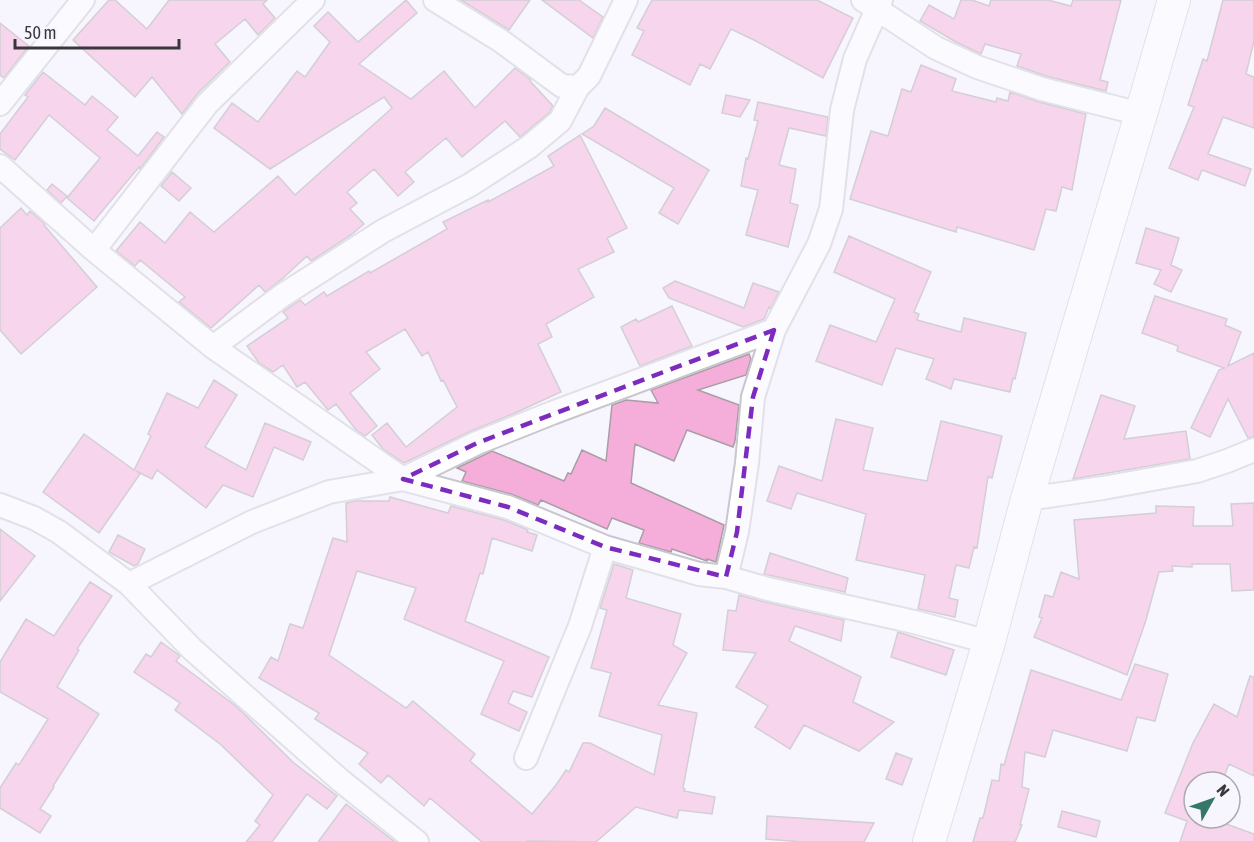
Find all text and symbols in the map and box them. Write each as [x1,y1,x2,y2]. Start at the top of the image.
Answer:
scale bar [15,12,178,50]
text: 50 m [24,22,56,43]
north arrow [1182,770,1242,830]
text: N [1214,781,1233,800]

